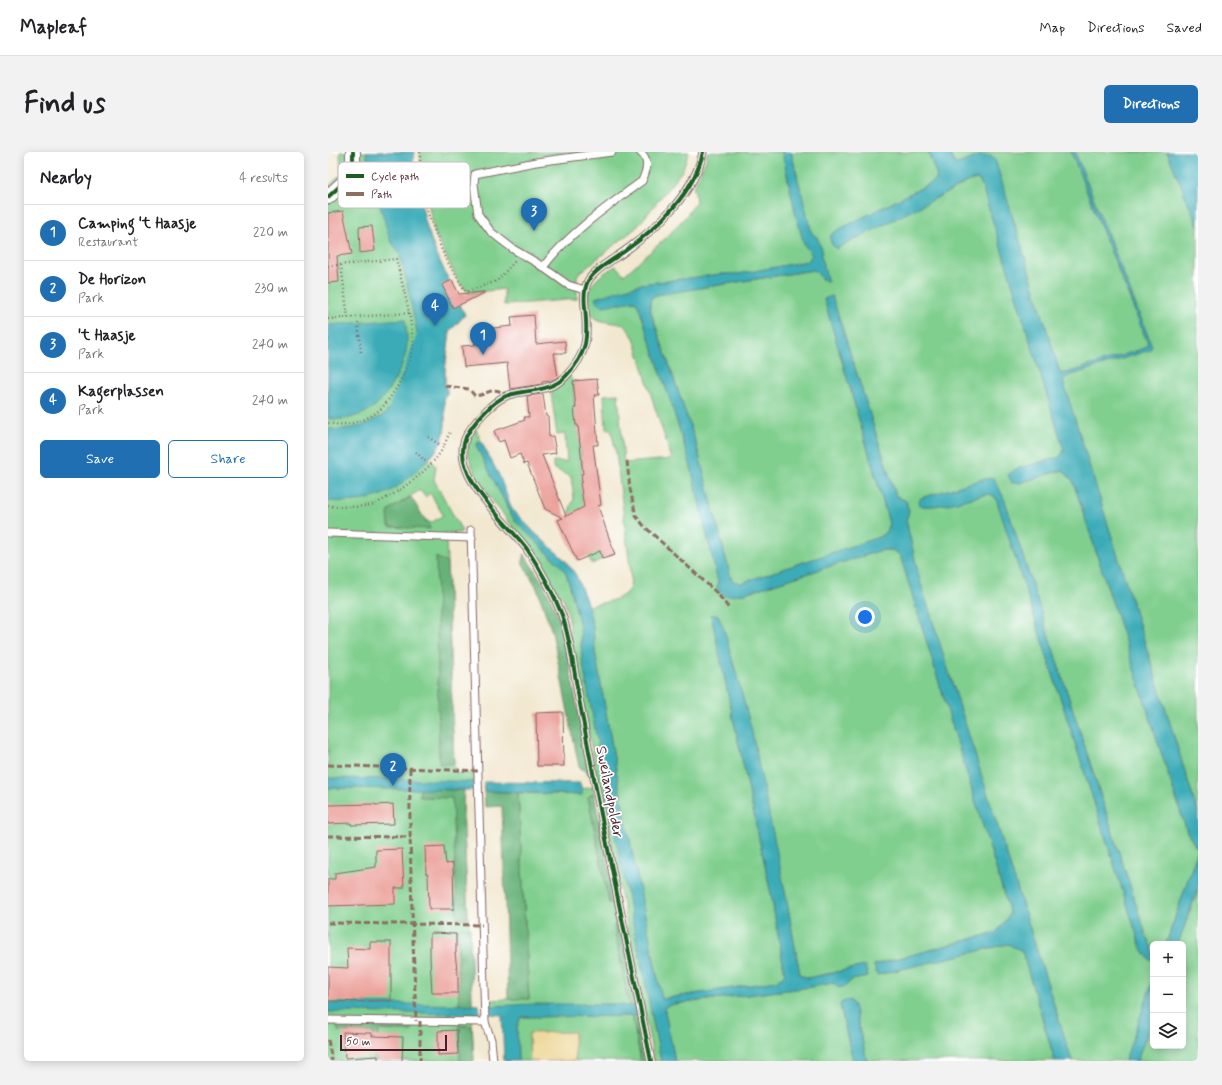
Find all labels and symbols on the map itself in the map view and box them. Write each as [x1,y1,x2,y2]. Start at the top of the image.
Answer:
legend [338,162,470,208]
text: Cycle path [371,170,419,184]
text: Path [371,188,392,202]
pin: 3 [521,198,547,231]
pin: 4 [422,293,448,326]
pin: 1 [470,322,496,355]
your location [855,607,875,627]
street label: Sweilandpolder [590,744,628,840]
pin: 2 [380,753,406,786]
scale bar [340,1033,447,1052]

